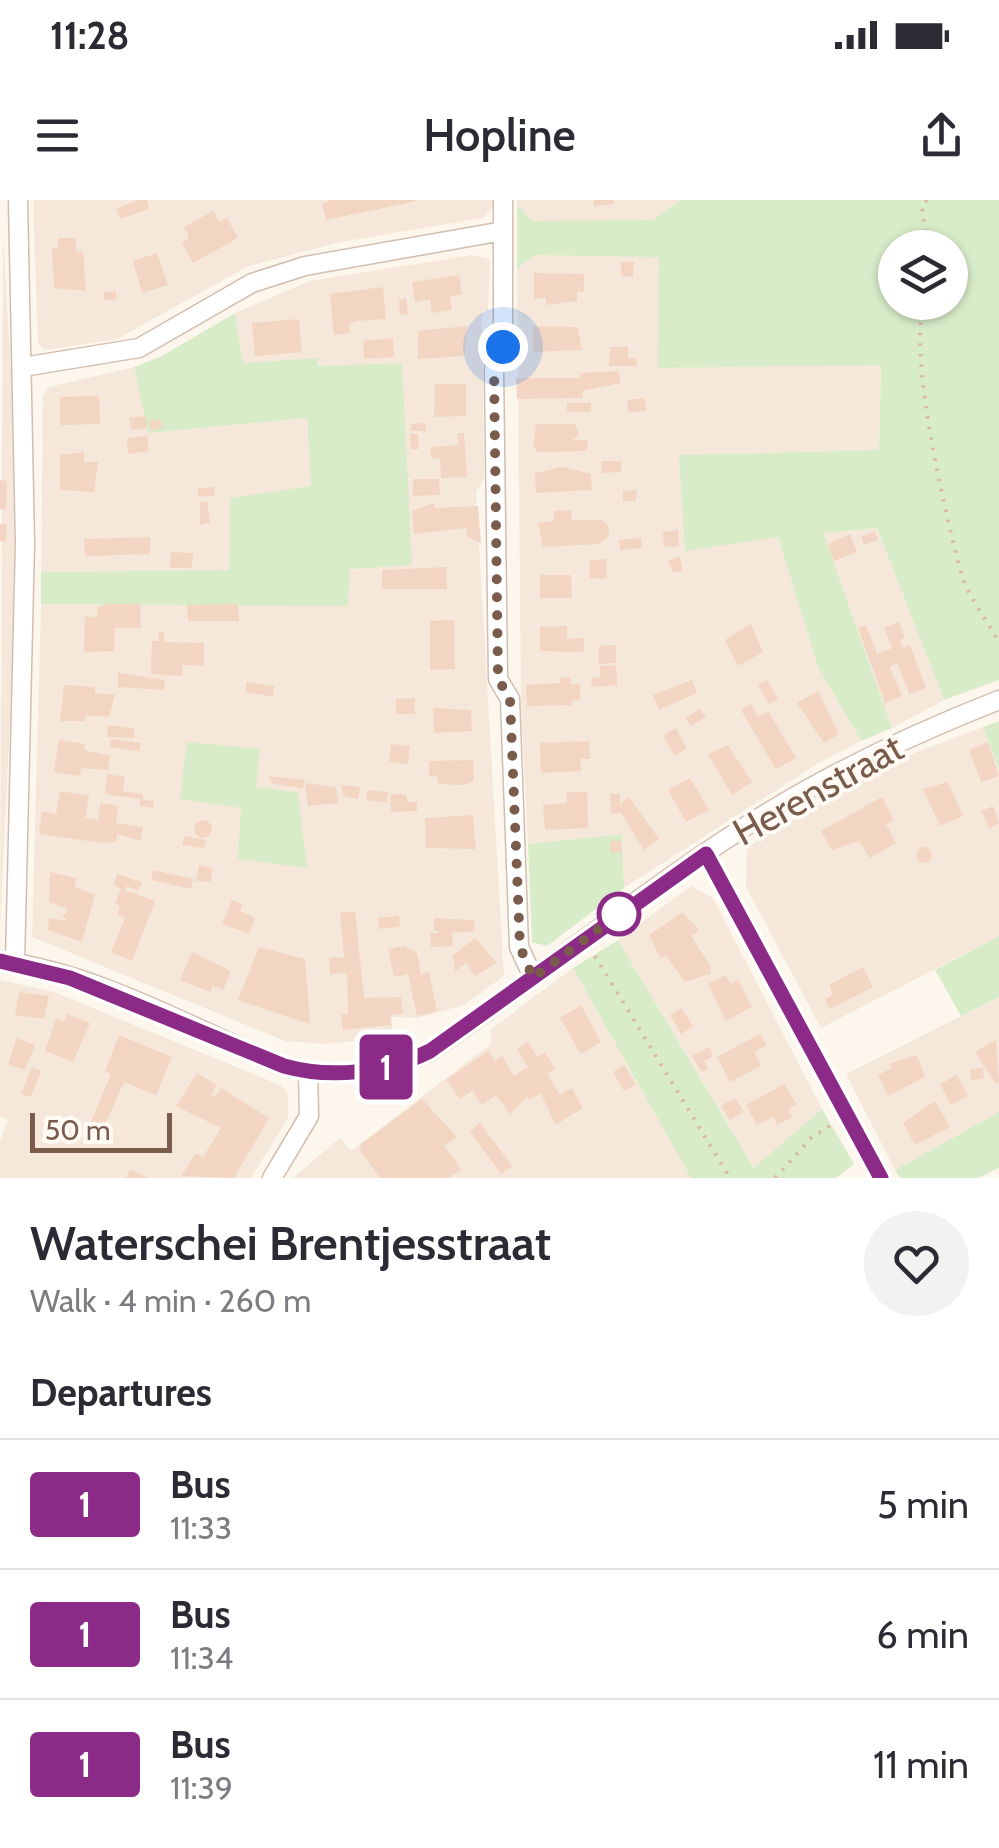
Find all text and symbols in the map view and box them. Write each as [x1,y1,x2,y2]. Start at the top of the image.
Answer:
text: 11:28 [50,12,130,59]
icon: menu [30,108,85,163]
text: Hopline [423,108,576,162]
icon: share [914,108,969,163]
map controls [878,230,968,320]
button: layers [878,230,968,320]
your location [478,322,528,372]
street label: Herenstraat [725,724,911,855]
unlabelled marker [598,893,640,935]
line badge: 1 [354,1034,418,1100]
text: 1 [380,1046,392,1089]
scale bar [30,1108,172,1153]
text: 50 m [45,1113,111,1147]
button: heart [864,1211,969,1316]
text: Waterschei Brentjesstraat [30,1214,551,1272]
text: Walk · 4 min · 260 m [30,1281,311,1320]
text: Departures [30,1369,212,1416]
text: Bus [170,1461,231,1508]
text: 5 min [877,1481,969,1528]
text: 1 [79,1483,91,1526]
text: 11:33 [170,1508,232,1547]
text: Bus [170,1591,231,1638]
text: 6 min [876,1611,969,1658]
text: 1 [79,1613,91,1656]
text: 11:34 [170,1638,233,1677]
text: Bus [170,1721,231,1768]
text: 11 min [873,1741,969,1788]
text: 1 [79,1743,91,1786]
text: 11:39 [170,1768,233,1807]

